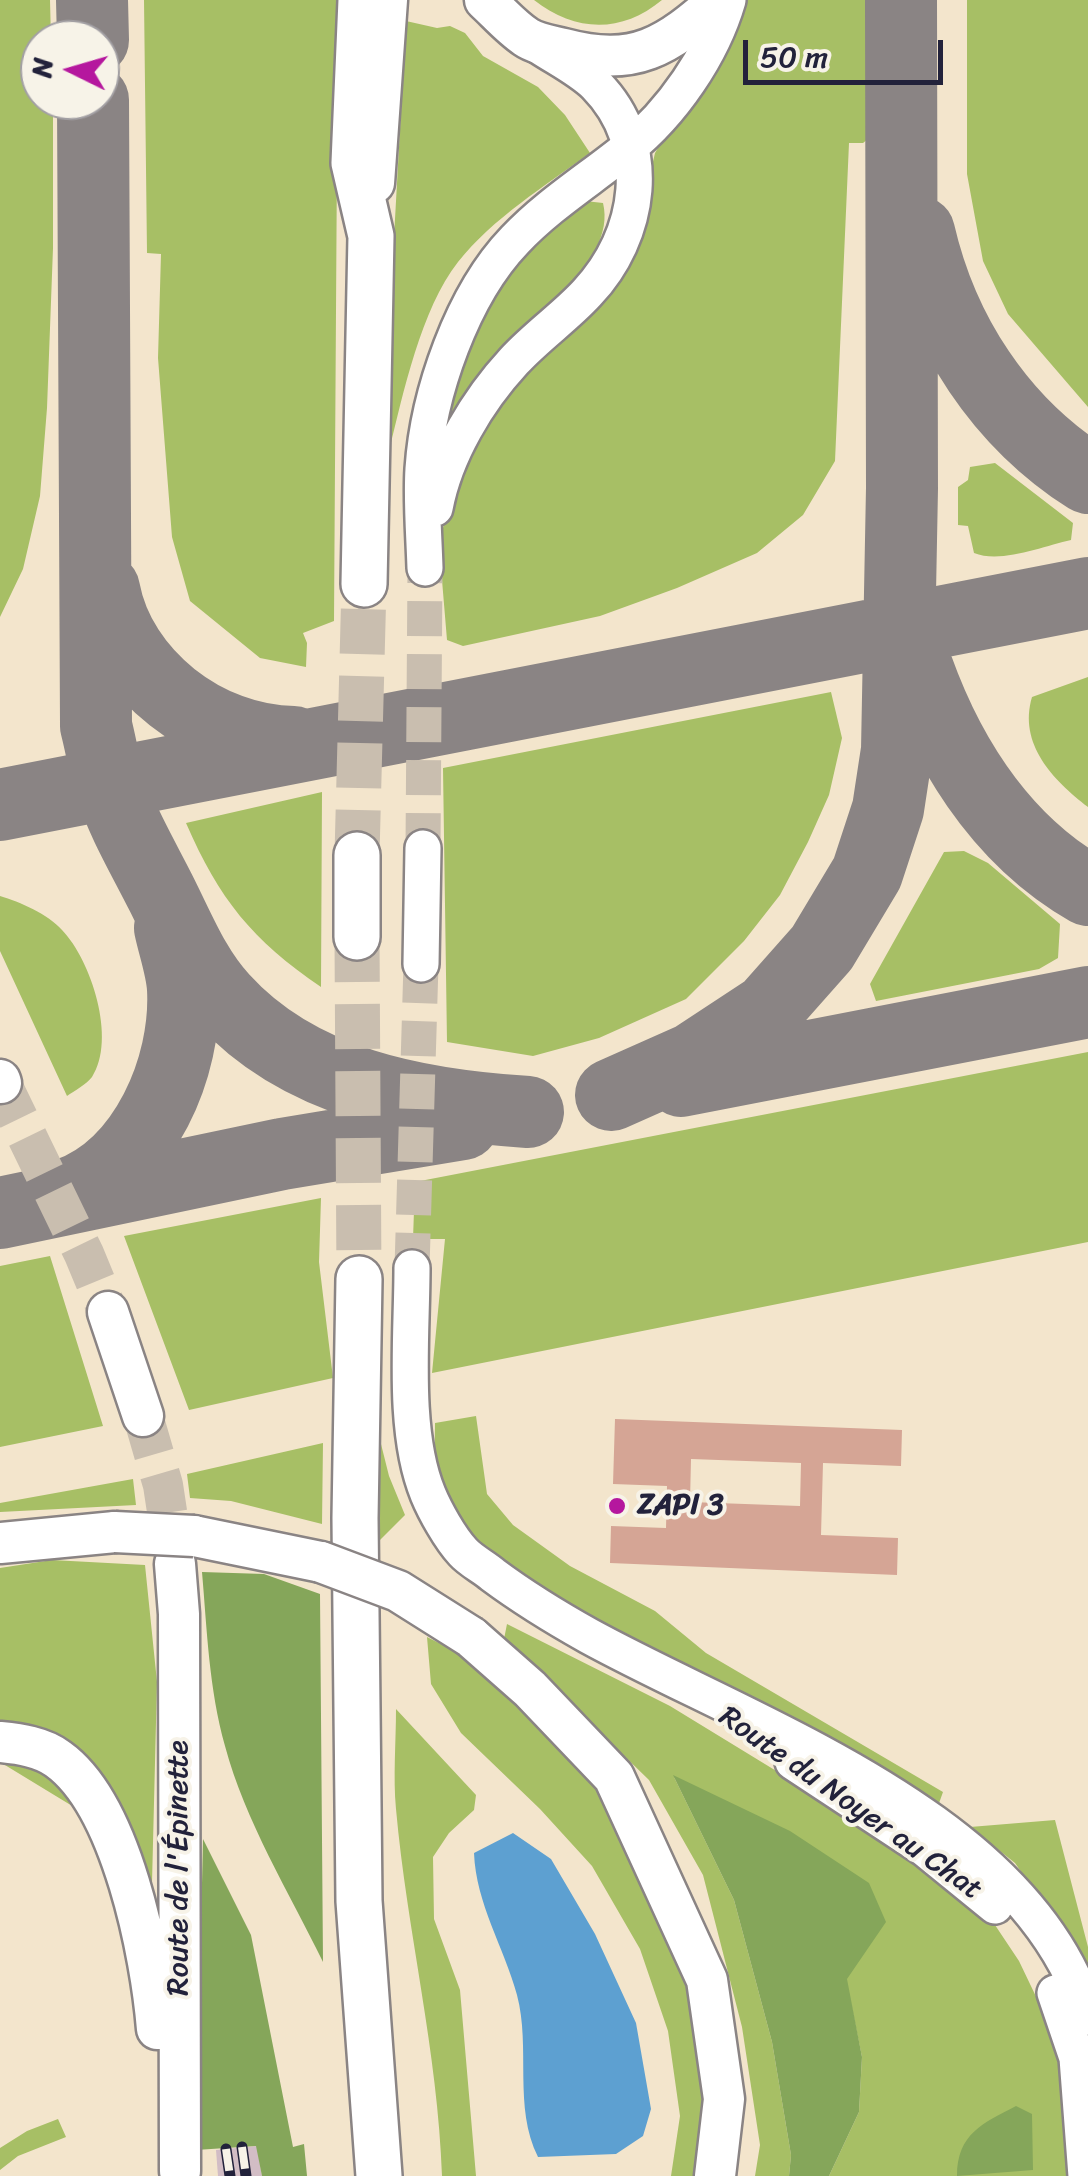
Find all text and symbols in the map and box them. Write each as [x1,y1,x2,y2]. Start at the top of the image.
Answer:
north arrow [20,20,120,120]
scale bar [748,20,948,82]
text: 50 m [760,30,828,84]
text: N [16,56,67,79]
place label: ZAPI 3 [637,1488,724,1524]
marker: ZAPI 3 [606,1495,628,1517]
street label: Route du Noyer au Chat [711,1699,989,1909]
street label: Route de l'Épinette [161,1740,197,1996]

